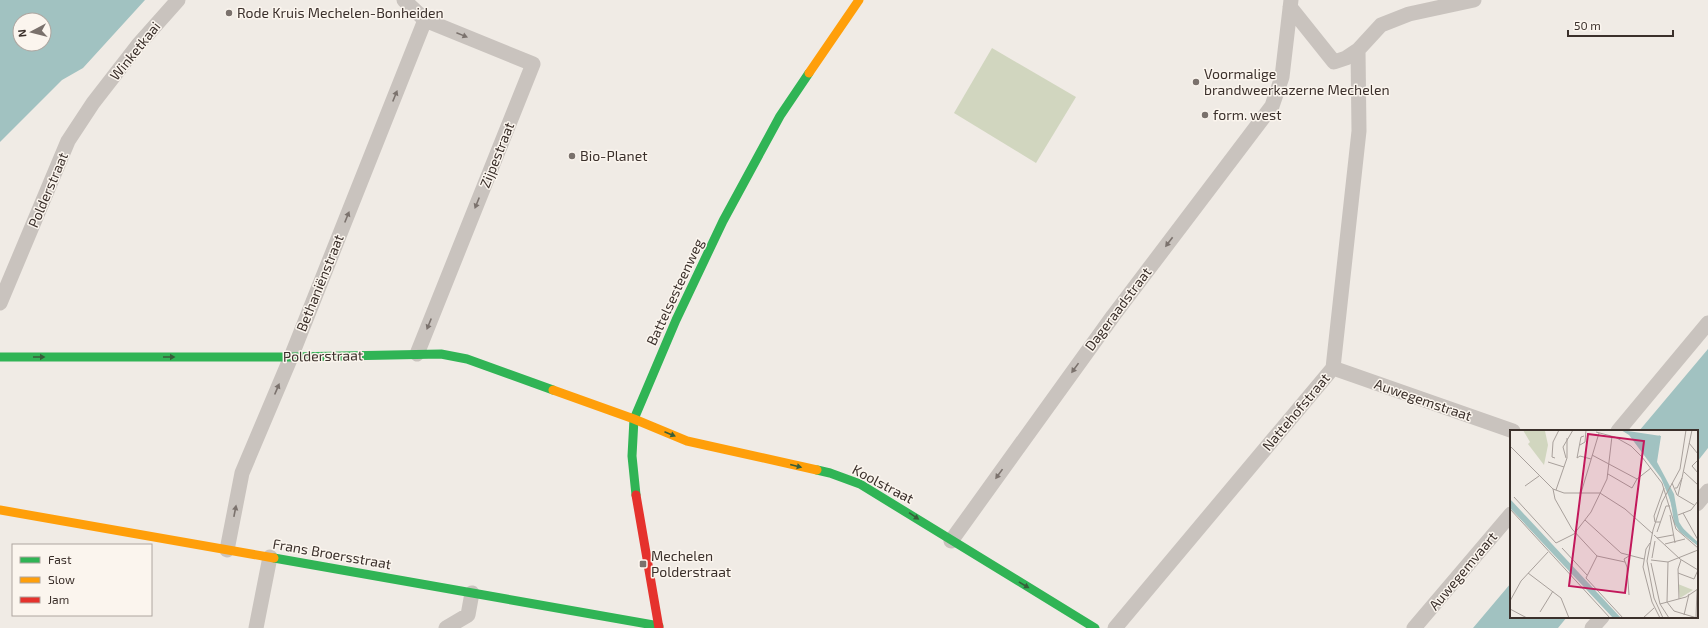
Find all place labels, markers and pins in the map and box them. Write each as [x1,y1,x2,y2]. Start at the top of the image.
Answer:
place label: Rode Kruis Mechelen-Bonheiden [237,4,444,21]
marker: Rode Kruis Mechelen-Bonheiden [224,8,234,18]
place label: Voormalige brandweerkazerne Mechelen [1204,65,1390,98]
marker: Voormalige brandweerkazerne Mechelen [1191,77,1201,87]
place label: form. west [1213,106,1282,123]
marker: form. west [1200,110,1210,120]
place label: Bio-Planet [580,147,647,164]
marker: Bio-Planet [567,151,577,161]
place label: Mechelen Polderstraat [651,547,731,580]
marker: Mechelen Polderstraat [638,559,648,569]

